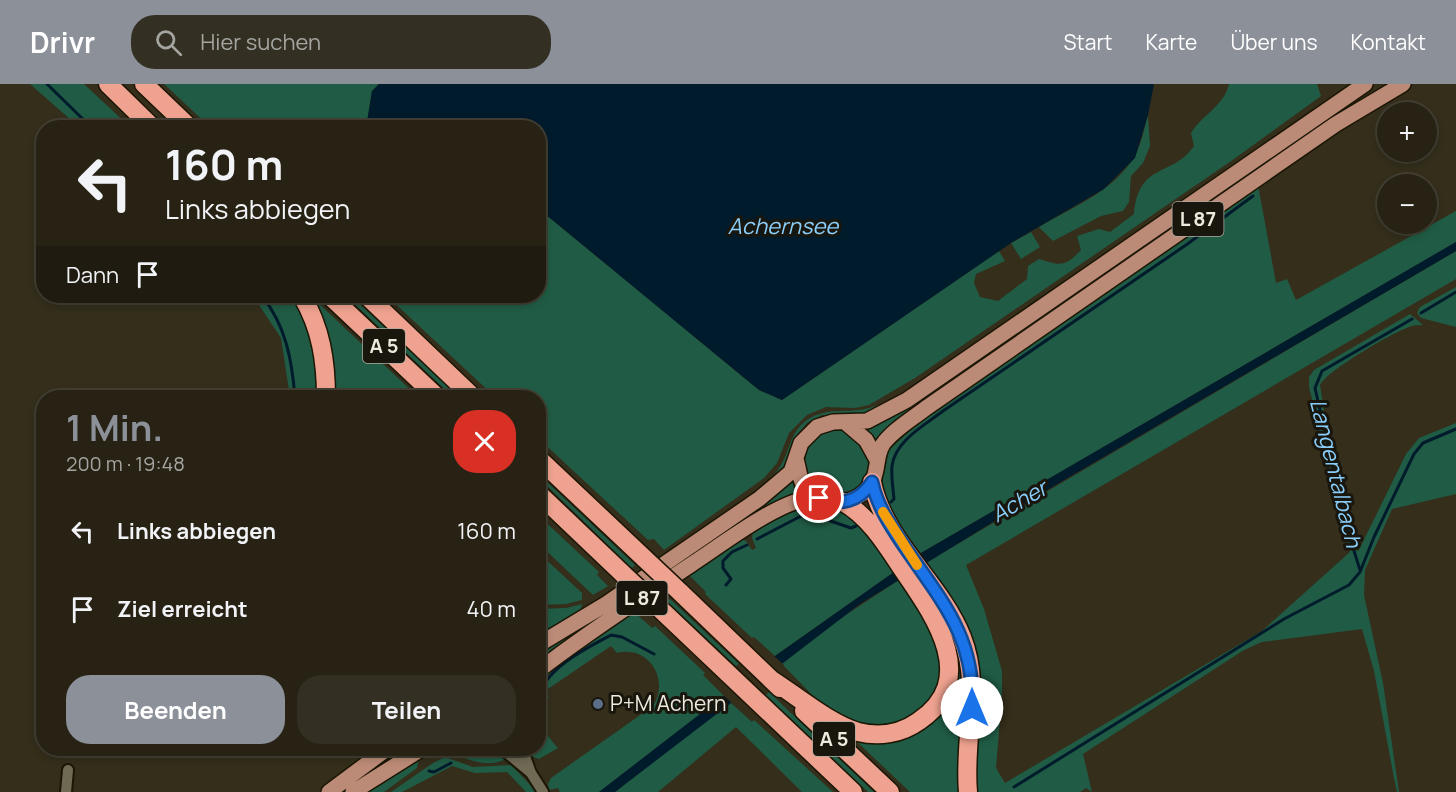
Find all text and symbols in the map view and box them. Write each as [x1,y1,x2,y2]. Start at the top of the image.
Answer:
search box [131,15,551,69]
text: Drivr [30,23,95,61]
icon: search [152,26,185,59]
text: Hier suchen [200,27,321,57]
text: Start [1063,28,1112,56]
text: Karte [1145,28,1197,56]
text: Über uns [1230,28,1318,56]
text: Kontakt [1351,28,1426,56]
map controls [1377,102,1437,234]
button: + [1377,102,1437,162]
text: 160 m [165,135,283,193]
icon: left [66,144,144,222]
button: − [1377,174,1437,234]
text: Links abbiegen [165,190,350,227]
road number: L 87 [1172,202,1224,236]
water label: Achernsee [728,211,839,241]
icon: arrive [131,258,164,291]
text: Dann [66,260,119,290]
road number: A 5 [363,329,405,363]
water label: Langentalbach [1303,396,1369,551]
text: 1 Min. [66,403,163,452]
button: close [453,410,516,473]
text: 200 m · 19:48 [66,450,185,477]
water label: Acher [986,471,1055,529]
pin [793,472,844,523]
icon: arrive [802,481,835,514]
icon: left [66,515,99,548]
text: Links abbiegen [117,516,276,546]
text: 160 m [457,516,516,546]
road number: L 87 [616,581,668,615]
icon: arrive [66,593,99,626]
text: Ziel erreicht [117,594,248,624]
text: 40 m [467,594,516,624]
button: Beenden [66,675,285,744]
button: Teilen [297,675,516,744]
position arrow [940,676,1004,740]
place label: P+M Achern [610,689,726,717]
marker: P+M Achern [591,697,605,711]
road number: A 5 [813,722,855,756]

